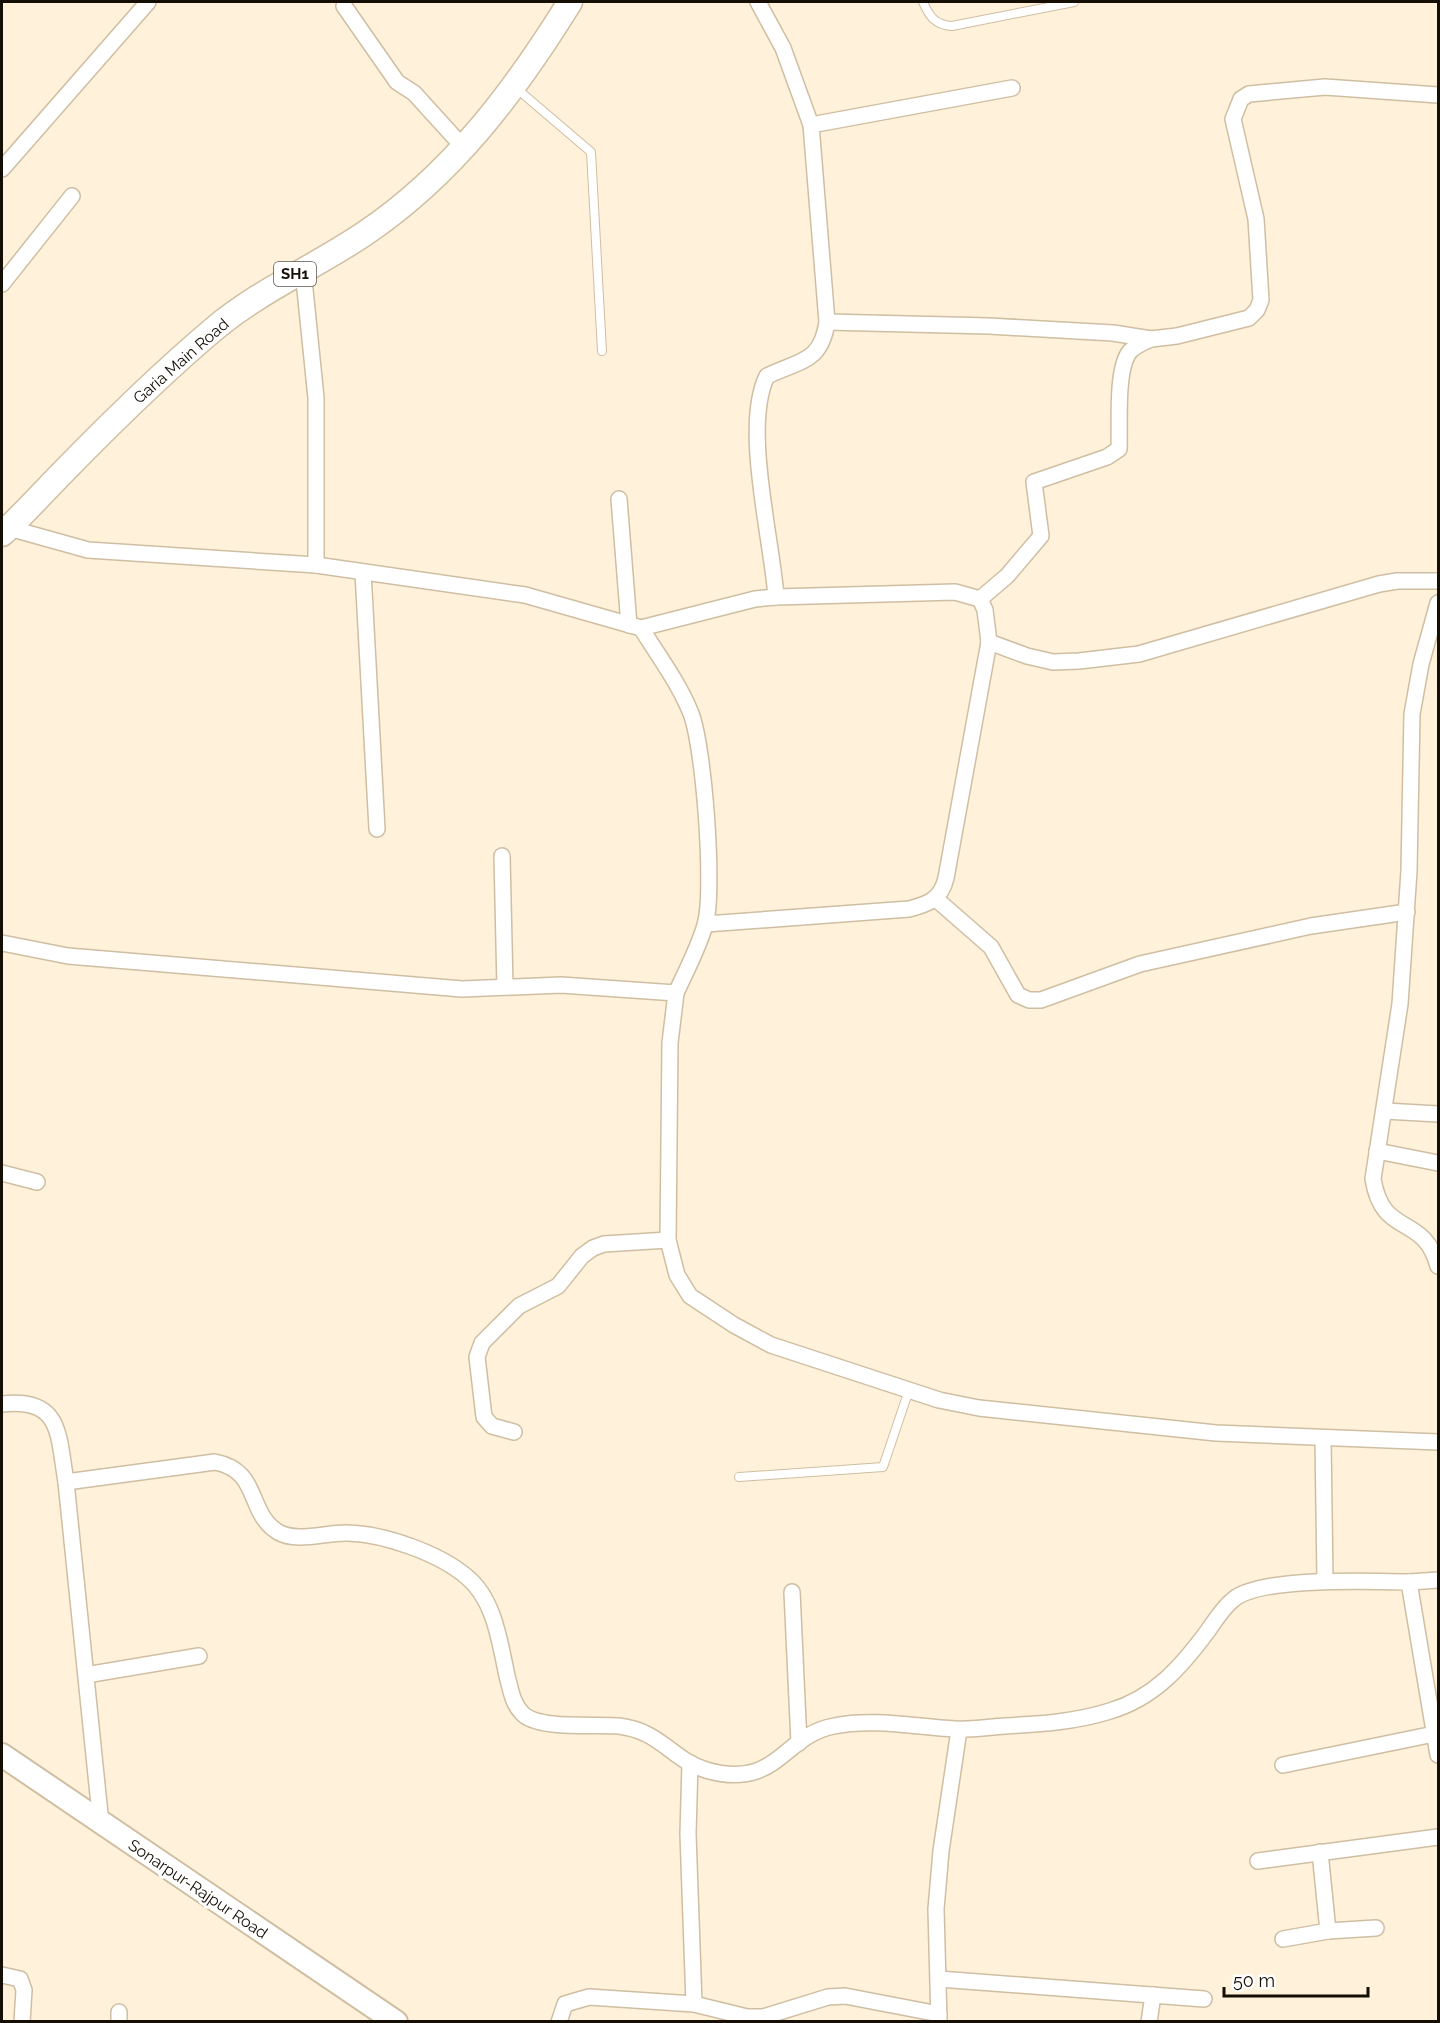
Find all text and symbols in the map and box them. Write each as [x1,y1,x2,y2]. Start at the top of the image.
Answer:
road number: SH1 [274,262,316,286]
street label: Garia Main Road [129,314,233,408]
street label: Sonarpur-Rajpur Road [125,1835,271,1943]
scale bar [1224,1960,1368,1998]
text: 50 m [1233,1970,1275,1991]

